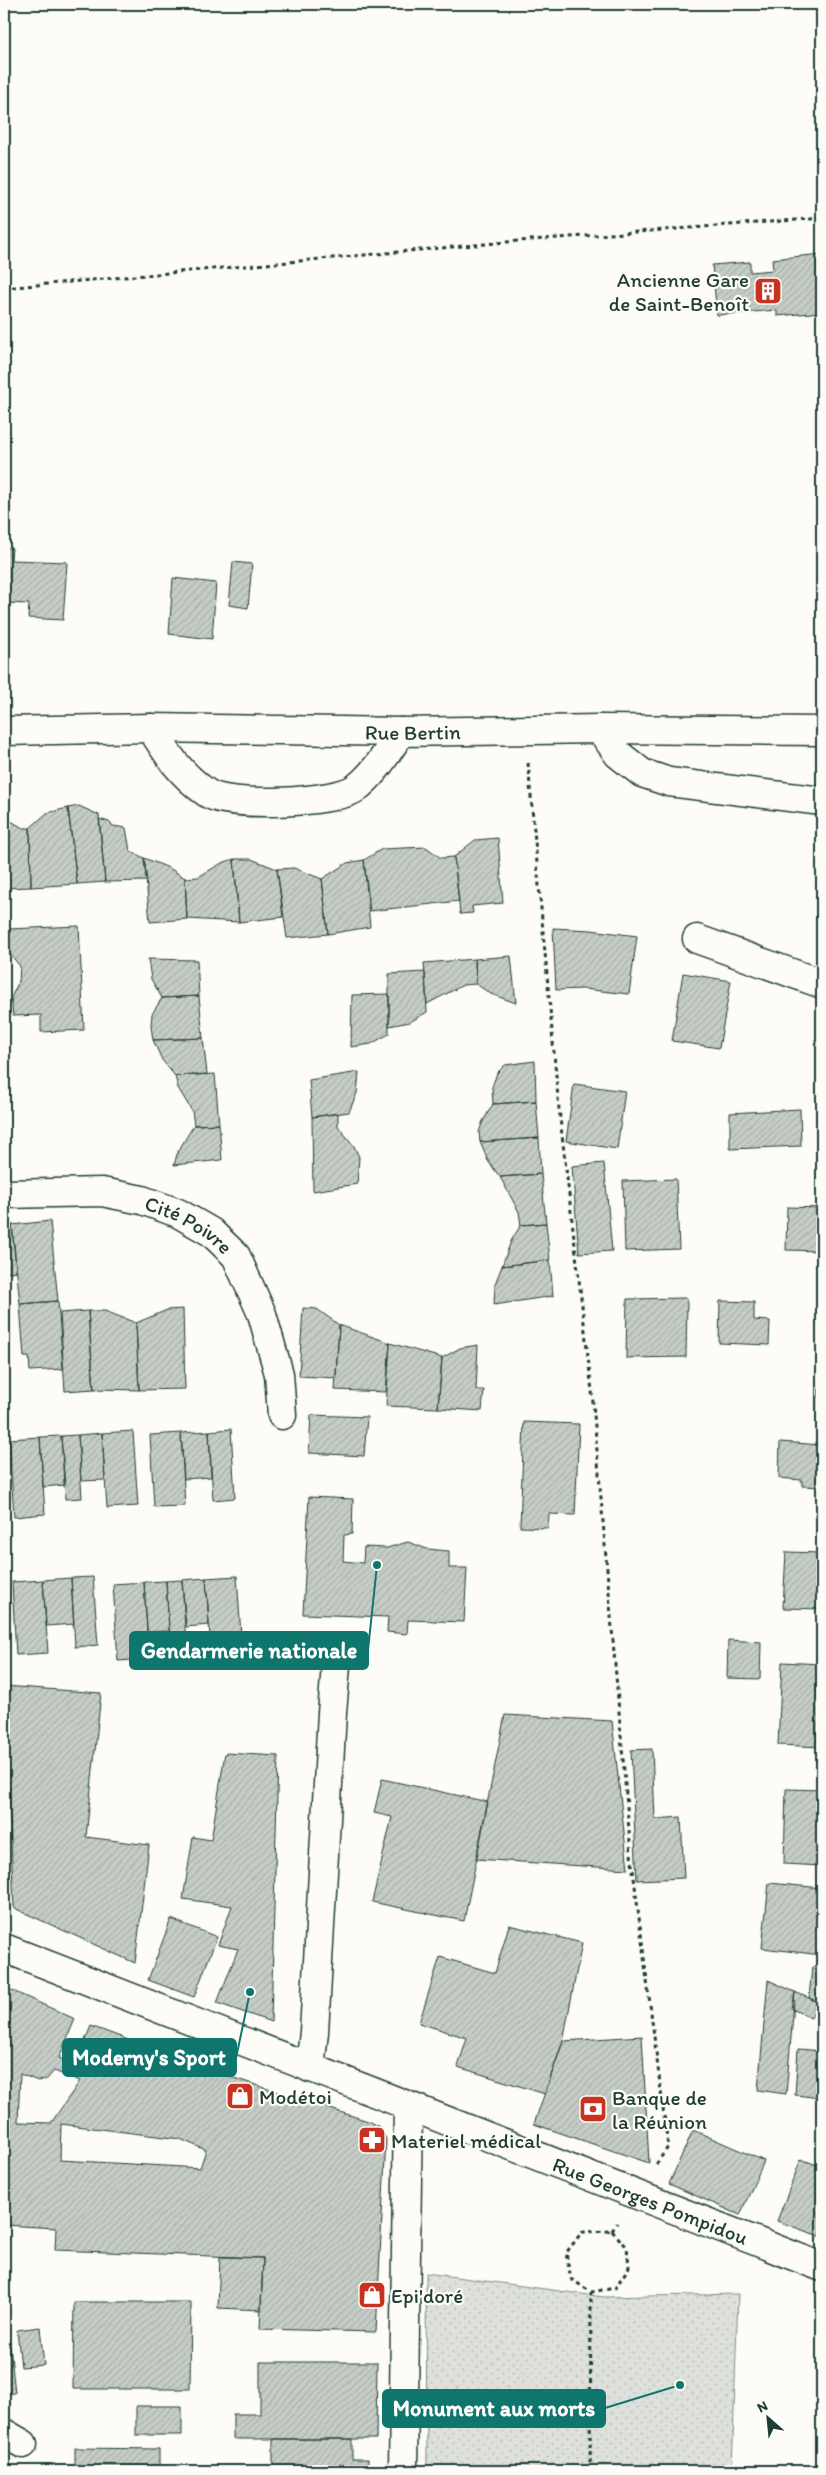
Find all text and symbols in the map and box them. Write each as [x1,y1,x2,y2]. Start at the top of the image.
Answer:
place label: Ancienne Gare de Saint-Benoît [609,267,749,316]
building icon: Ancienne Gare de Saint-Benoît [753,276,783,306]
street label: Rue Bertin [365,719,461,745]
street label: Cité Poivre [142,1190,238,1259]
callout: Gendarmerie nationale [130,1632,368,1669]
text: Gendarmerie nationale [141,1637,357,1664]
callout: Moderny's Sport [63,2039,236,2076]
text: Moderny's Sport [72,2044,226,2071]
shop icon: Modétoi [225,2081,255,2111]
place label: Modétoi [259,2084,332,2109]
place label: Banque de la Réunion [612,2085,707,2134]
bank icon: Banque de la Réunion [578,2094,608,2124]
pharmacy icon: Materiel médical [357,2125,387,2155]
place label: Materiel médical [391,2128,541,2153]
street label: Rue Georges Pompidou [549,2151,752,2250]
shop icon: Epi'doré [357,2280,387,2310]
place label: Epi'doré [391,2283,463,2308]
callout: Monument aux morts [383,2390,605,2427]
north arrow [744,2392,794,2442]
text: Monument aux morts [393,2395,595,2422]
text: N [754,2397,770,2417]

